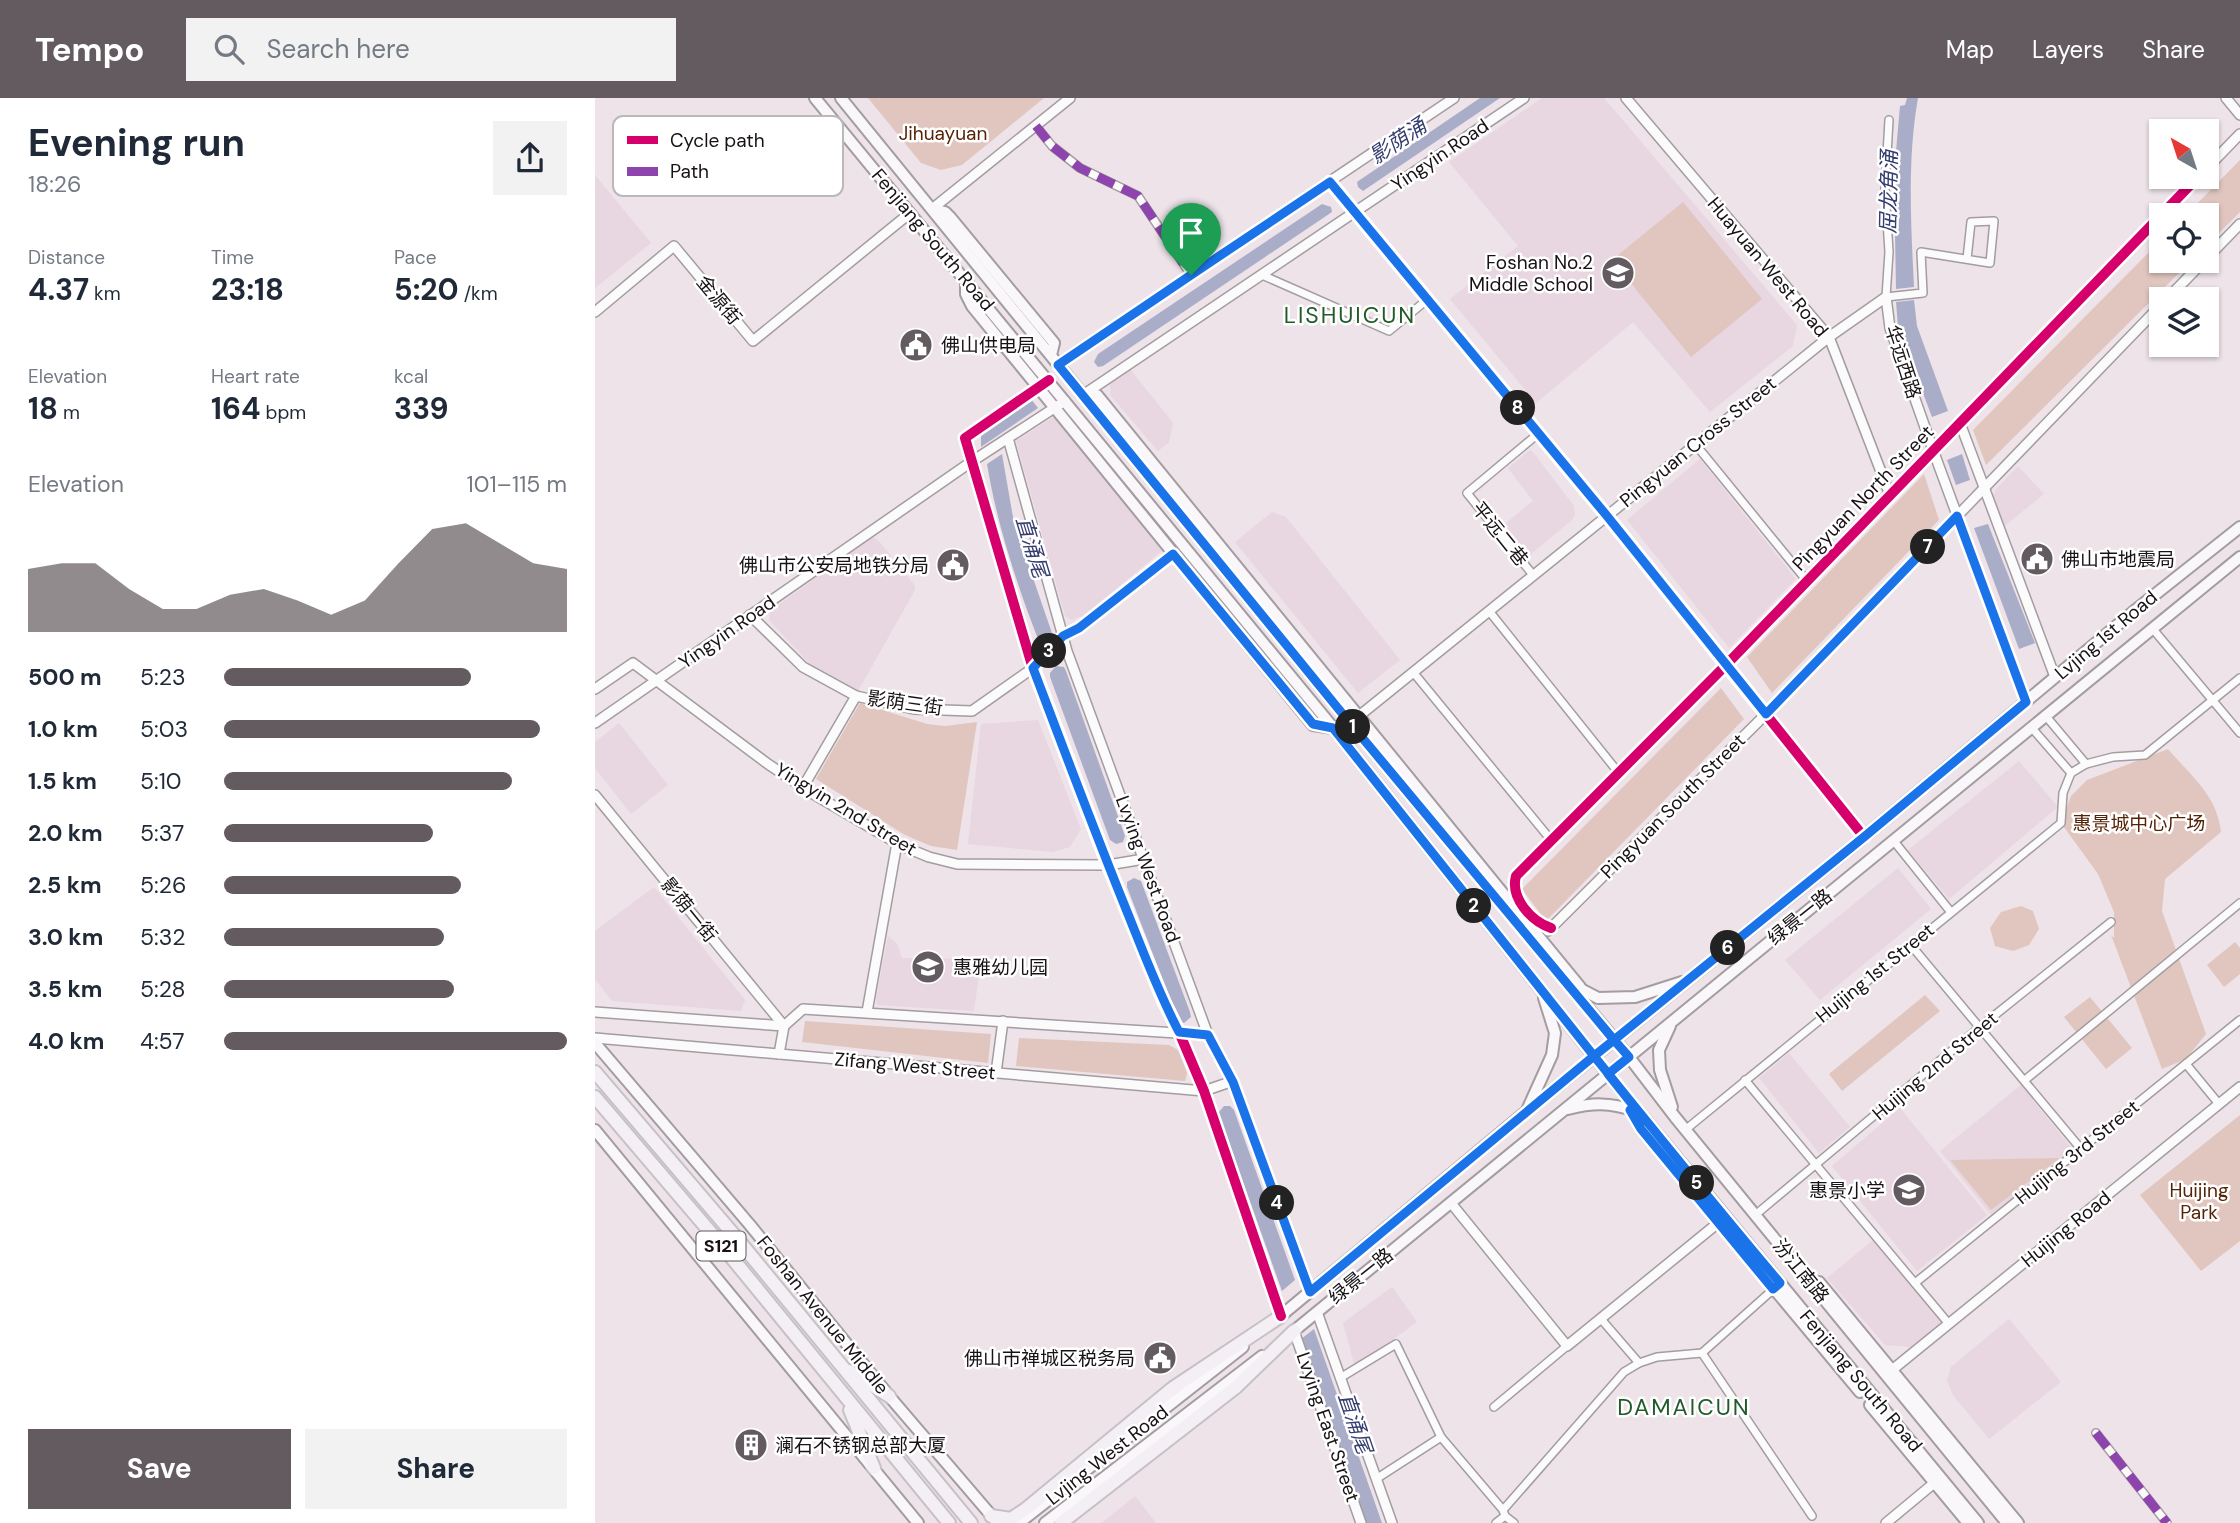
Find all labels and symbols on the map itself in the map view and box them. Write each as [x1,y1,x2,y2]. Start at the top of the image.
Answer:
water label: 影荫涌 [1364,111,1434,170]
street label: Yingyin Road [1386,113,1494,197]
legend [613,116,843,196]
north arrow [2149,119,2219,189]
park label: Jihuayuan [899,121,987,146]
text: Cycle path [670,128,765,153]
water label: 屈龙角涌 [1874,148,1904,234]
text: Path [670,159,709,184]
street label: Fenjiang South Road [866,164,1000,316]
street label: Huayuan West Road [1702,192,1834,342]
pin [1161,203,1221,275]
place label: Foshan No.2 Middle School [1469,250,1593,297]
school or university icon: Foshan No.2 Middle School [1599,254,1637,292]
street label: 金源街 [691,270,747,330]
district label: LISHUICUN [1284,300,1416,330]
street label: 华远西路 [1879,322,1927,402]
public building icon: 佛山供电局 [897,326,935,364]
place label: 佛山供电局 [941,333,1036,358]
street label: Pingyuan Cross Street [1615,371,1781,513]
pin: 8 [1501,390,1535,426]
street label: Pingyuan North Street [1787,420,1939,576]
street label: 平远二巷 [1466,497,1534,571]
water label: 直涌尾 [1009,513,1055,583]
pin: 7 [1911,530,1945,564]
public building icon: 佛山市地震局 [2018,540,2056,578]
public building icon: 佛山市公安局地铁分局 [934,546,972,584]
place label: 佛山市地震局 [2061,547,2175,572]
place label: 佛山市公安局地铁分局 [739,553,929,578]
street label: Lvjing 1st Road [2050,585,2162,685]
street label: Yingyin Road [674,590,780,674]
pin: 3 [1031,634,1067,668]
street label: 影荫三街 [866,685,944,721]
pin: 1 [1335,710,1371,744]
street label: Pingyuan South Street [1595,728,1751,884]
street label: Yingyin 2nd Street [771,757,921,861]
street label: Lvying West Road [1110,792,1186,946]
park label: 惠景城中心广场 [2072,811,2206,836]
street label: 影荫一街 [655,873,723,947]
street label: 绿景一路 [1763,883,1837,951]
pin: 2 [1457,888,1491,924]
street label: Huijing 1st Street [1811,917,1939,1029]
pin: 6 [1711,930,1745,966]
school or university icon: 惠雅幼儿园 [909,948,947,986]
place label: 惠雅幼儿园 [953,955,1048,980]
street label: Huijing 2nd Street [1867,1006,2003,1126]
street label: Zifang West Street [833,1047,997,1085]
street label: Huijing 3rd Street [2010,1094,2144,1210]
pin: 5 [1679,1166,1715,1200]
school or university icon: 惠景小学 [1890,1171,1928,1209]
place label: 惠景小学 [1809,1178,1885,1203]
park label: Huijing Park [2169,1178,2229,1225]
street label: Huijing Road [2016,1185,2116,1273]
pin: 4 [1259,1186,1295,1220]
street label: Foshan Avenue Middle [751,1231,895,1399]
road number: S121 [697,1232,745,1260]
street label: 汾江南路 [1767,1234,1835,1308]
street label: 绿景一路 [1324,1242,1398,1310]
street label: Fenjiang South Road [1794,1305,1928,1457]
public building icon: 佛山市禅城区税务局 [1141,1339,1179,1377]
place label: 佛山市禅城区税务局 [964,1346,1135,1371]
street label: Lvying East Street [1291,1349,1365,1505]
water label: 直涌尾 [1332,1389,1379,1459]
district label: DAMAICUN [1617,1392,1751,1422]
street label: Lvjing West Road [1041,1399,1173,1511]
building icon: 澜石不锈钢总部大厦 [732,1426,770,1464]
place label: 澜石不锈钢总部大厦 [775,1433,946,1458]

